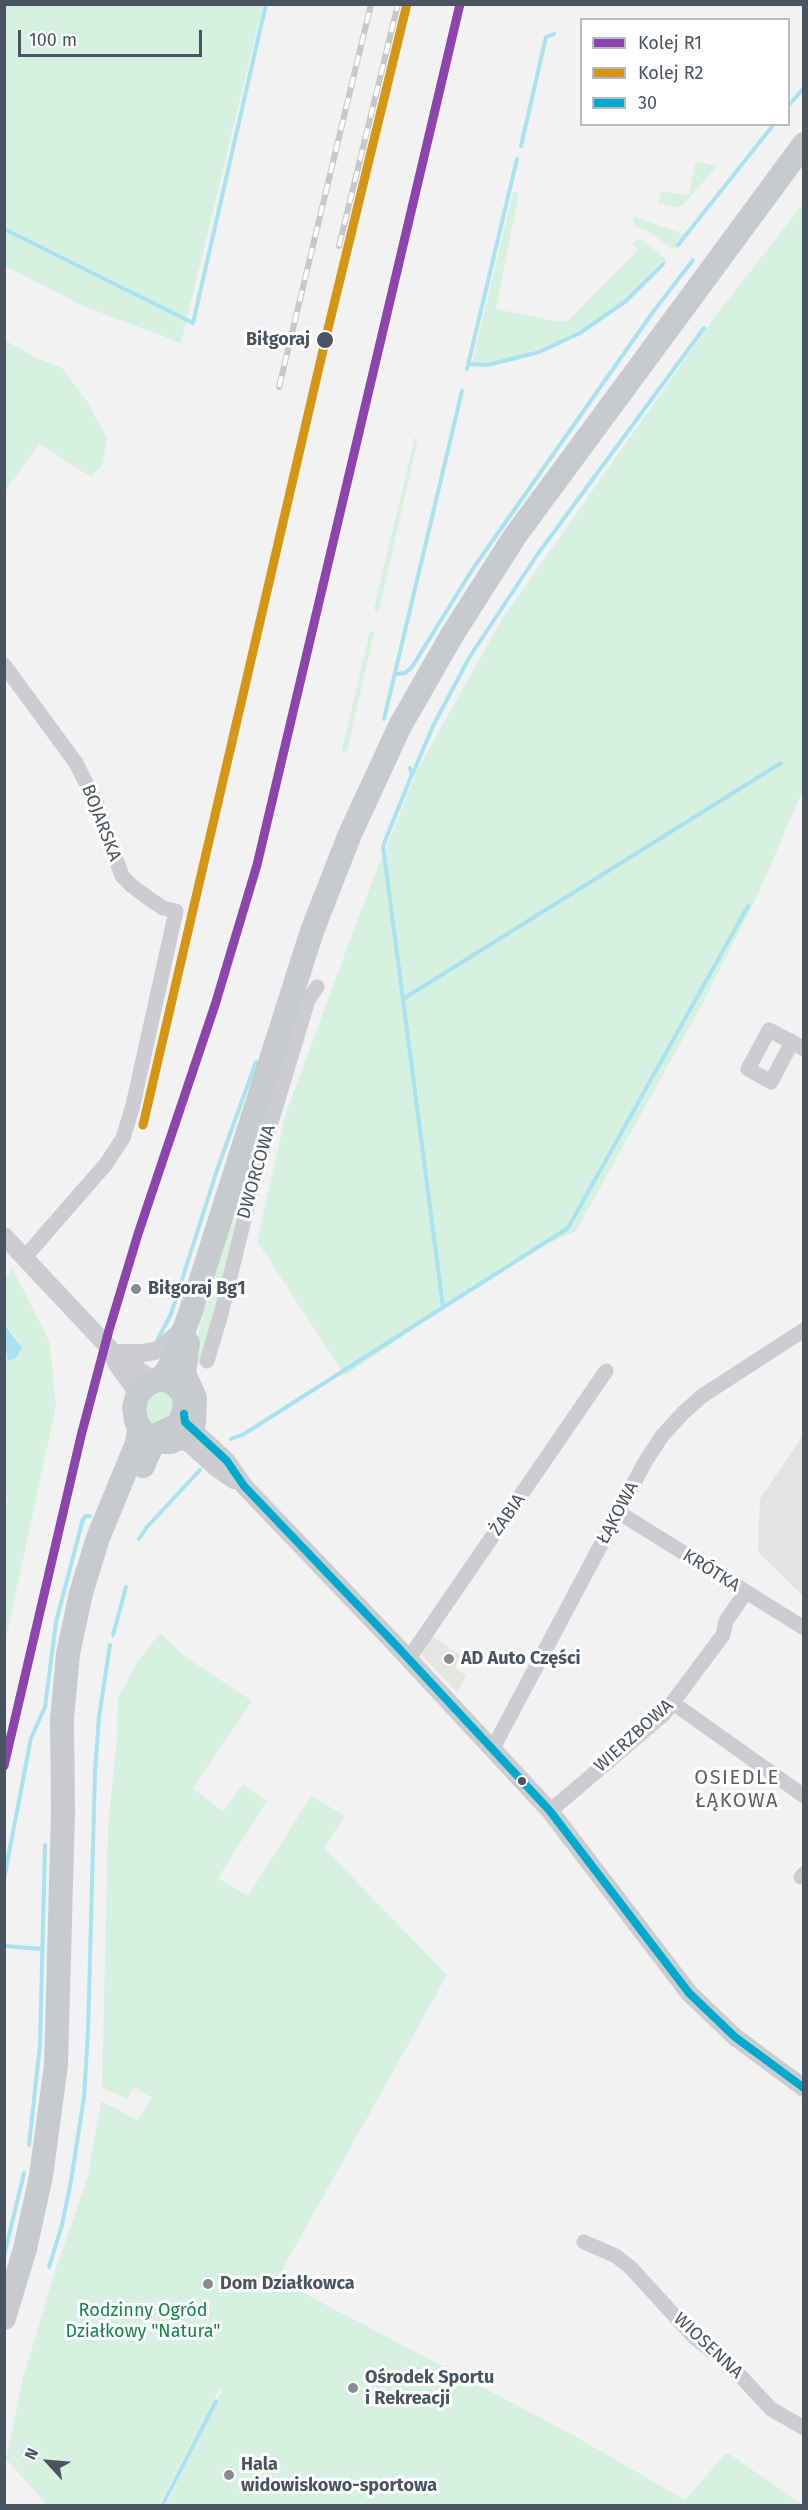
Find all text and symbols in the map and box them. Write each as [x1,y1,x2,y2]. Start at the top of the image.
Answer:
scale bar [21,18,206,56]
legend [580,18,790,126]
text: 100 m [29,29,77,51]
text: Kolej R1 [638,32,702,54]
text: Kolej R2 [638,62,703,84]
text: 30 [638,92,657,114]
place label: Biłgoraj [246,329,310,351]
marker: Biłgoraj [315,330,335,350]
street label: BOJARSKA [76,782,126,864]
street label: DWORCOWA [233,1122,281,1222]
place label: Biłgoraj Bg1 [148,1278,246,1300]
marker: Biłgoraj Bg1 [129,1282,143,1296]
street label: ŁĄKOWA [593,1478,643,1548]
street label: ŻABIA [486,1490,530,1540]
street label: KRÓTKA [678,1545,744,1597]
place label: AD Auto Części [461,1648,581,1670]
marker: AD Auto Części [442,1652,456,1666]
street label: WIERZBOWA [590,1695,678,1777]
district label: OSIEDLE ŁĄKOWA [694,1766,780,1813]
unlabelled marker [516,1775,528,1787]
place label: Dom Działkowca [220,2273,355,2295]
marker: Dom Działkowca [201,2277,215,2291]
park label: Rodzinny Ogród Działkowy "Natura" [65,2300,221,2342]
street label: WIOSENNA [669,2308,747,2384]
place label: Ośrodek Sportu i Rekreacji [365,2367,494,2410]
marker: Ośrodek Sportu i Rekreacji [346,2381,360,2395]
north arrow [18,2432,78,2492]
text: N [21,2445,42,2463]
place label: Hala widowiskowo-sportowa [241,2454,437,2496]
marker: Hala widowiskowo-sportowa [222,2468,236,2482]

